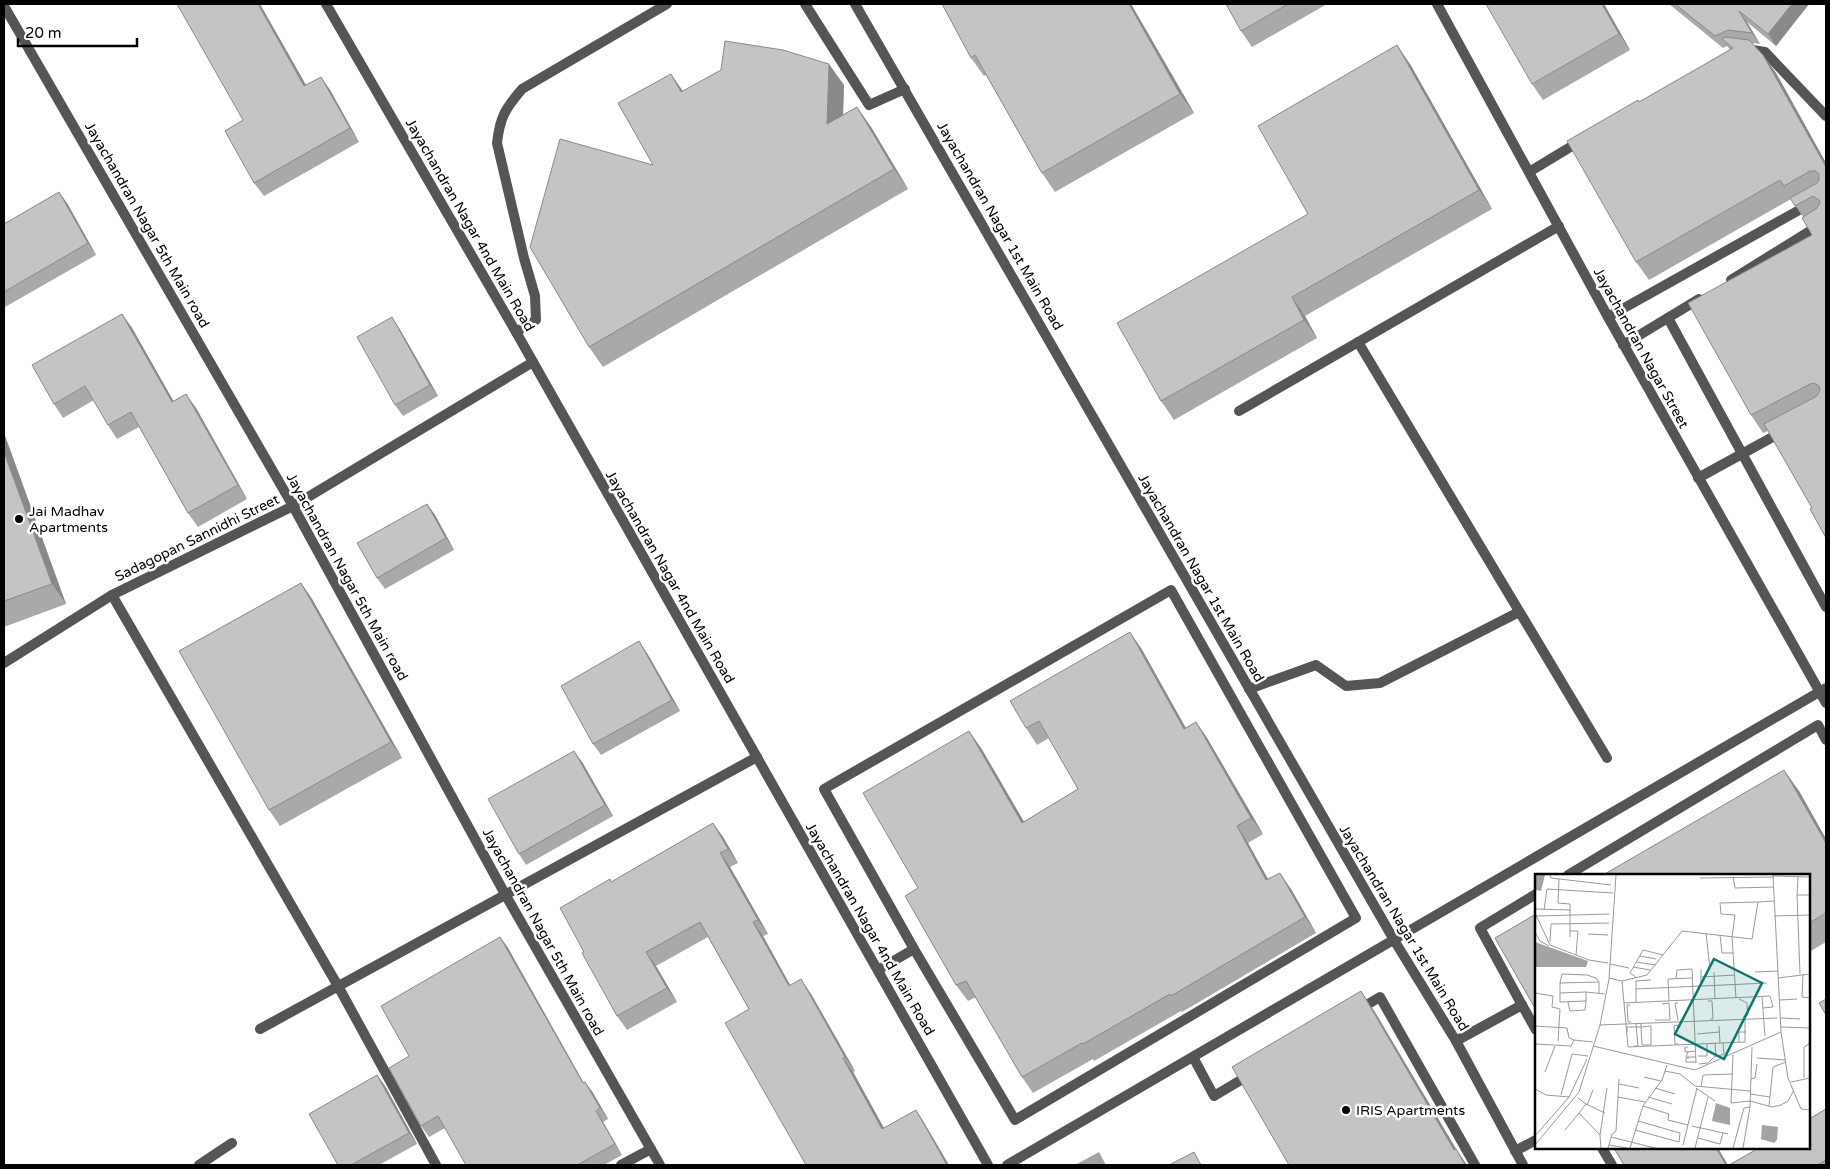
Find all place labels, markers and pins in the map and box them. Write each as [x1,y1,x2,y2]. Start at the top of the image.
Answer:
place label: Jai Madhav Apartments [29,503,108,536]
marker: Jai Madhav Apartments [13,513,25,525]
place label: IRIS Apartments [1356,1102,1465,1119]
marker: IRIS Apartments [1340,1104,1352,1116]

